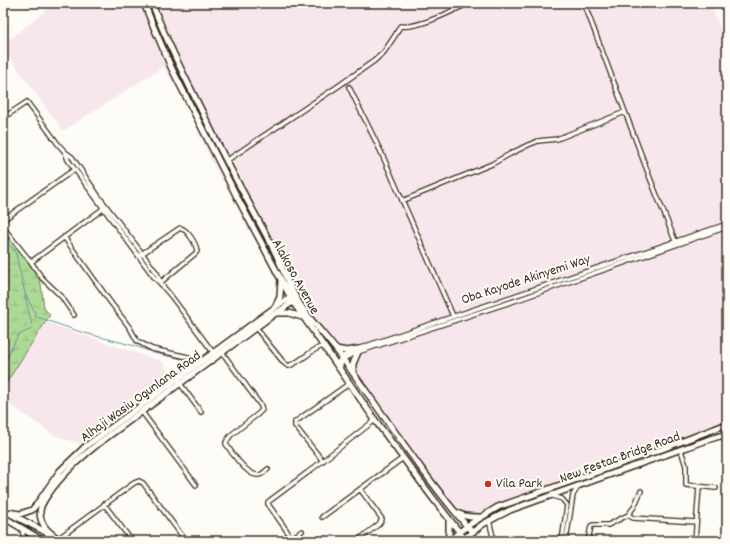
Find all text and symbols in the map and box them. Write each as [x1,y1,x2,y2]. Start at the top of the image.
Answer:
street label: Alakoso Avenue [266,236,324,318]
street label: Oba Kayode Akinyemi Way [459,250,593,310]
street label: Alhaji Wasiu Ogunlana Road [77,346,205,448]
street label: New Festac Bridge Road [557,427,683,489]
place label: Vila Park [496,474,543,494]
marker: Vila Park [483,479,493,489]

